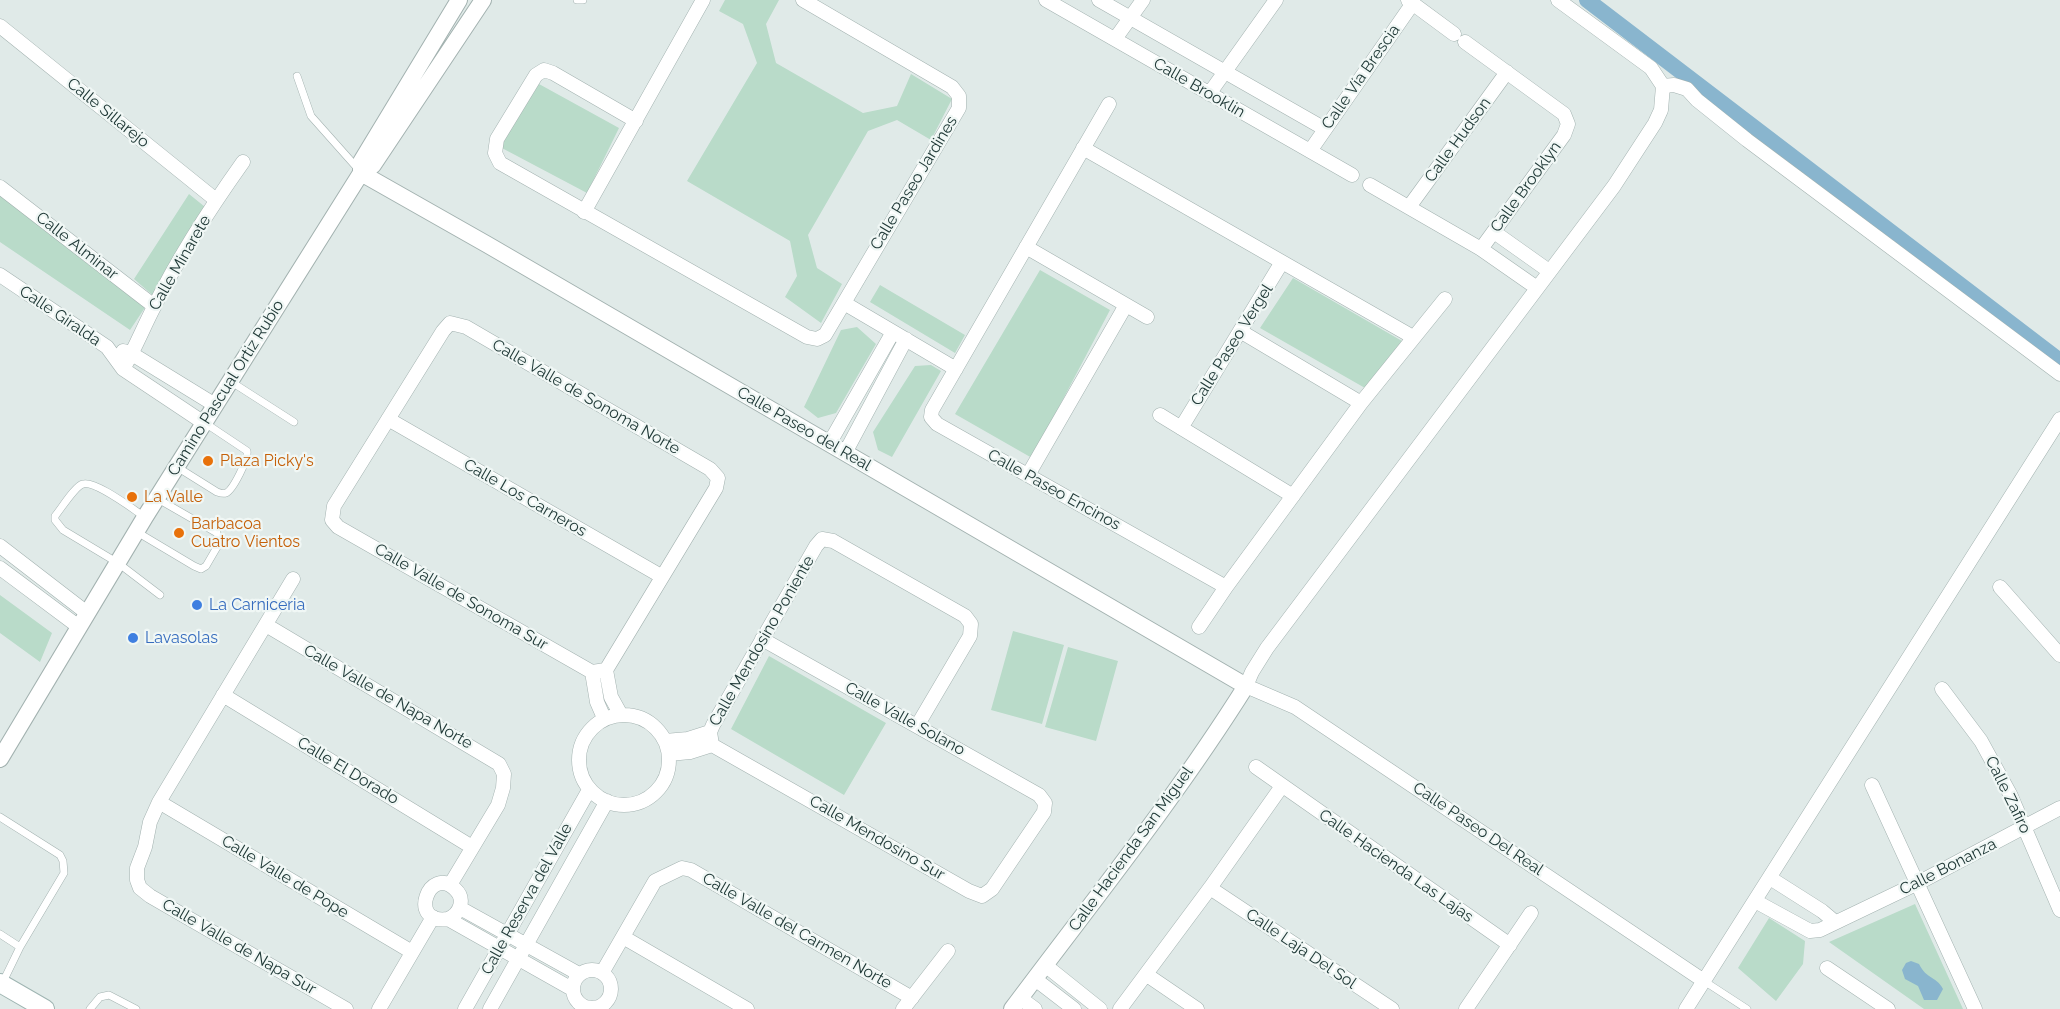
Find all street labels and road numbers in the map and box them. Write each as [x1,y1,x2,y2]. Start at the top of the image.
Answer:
street label: Calle Vía Brescia [1318,21,1404,133]
street label: Calle Brooklin [1150,54,1248,122]
street label: Calle Sillarejo [63,74,153,152]
street label: Calle Hudson [1421,94,1495,186]
street label: Calle Paseo Jardines [866,113,962,253]
street label: Calle Brooklyn [1487,138,1565,236]
street label: Calle Alminar [32,208,122,284]
street label: Calle Minarete [145,212,215,314]
street label: Calle Paseo Vergel [1187,281,1277,409]
street label: Calle Giralda [16,282,104,350]
street label: Camino Pascual Ortiz Rubio [164,297,288,479]
street label: Calle Valle de Sonoma Norte [489,335,683,459]
street label: Calle Paseo del Real [734,383,874,475]
street label: Calle Paseo Encinos [984,445,1124,535]
street label: Calle Los Carneros [460,455,590,541]
street label: Calle Valle de Sonoma Sur [371,540,551,654]
street label: Calle Mendosino Poniente [705,552,819,730]
street label: Calle Valle de Napa Norte [300,641,476,753]
street label: Calle Valle Solano [842,678,968,760]
street label: Calle El Dorado [294,733,402,809]
street label: Calle Zafiro [1981,753,2035,837]
street label: Calle Hacienda San Miguel [1065,763,1197,935]
street label: Calle Paseo Del Real [1409,778,1547,880]
street label: Calle Mendosino Sur [806,791,948,885]
street label: Calle Hacienda Las Lajas [1315,805,1477,927]
street label: Calle Reserva del Valle [477,820,577,978]
street label: Calle Valle de Pope [218,831,352,923]
street label: Calle Bonanza [1896,834,2000,900]
street label: Calle Valle del Carmen Norte [699,869,895,993]
street label: Calle Valle de Napa Sur [159,895,319,999]
street label: Calle Laja Del Sol [1242,905,1360,993]

